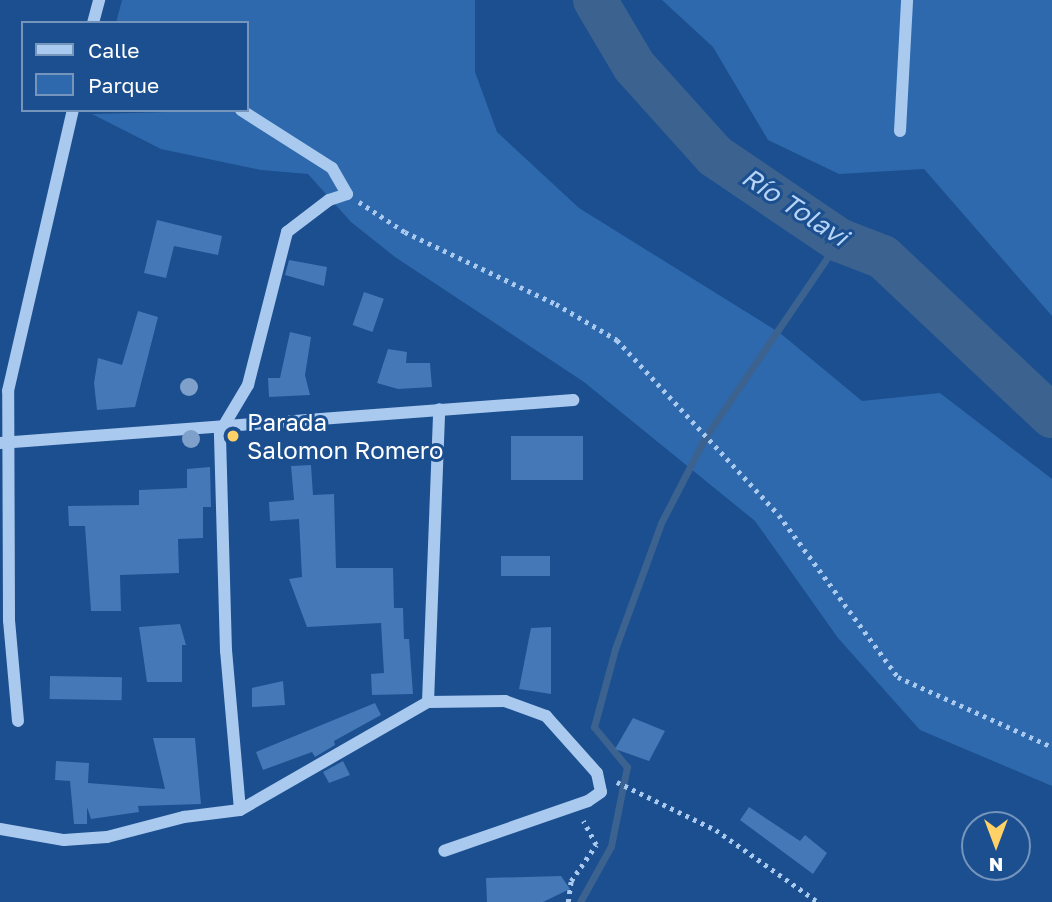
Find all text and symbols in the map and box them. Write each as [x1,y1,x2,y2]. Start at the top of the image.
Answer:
legend [21,21,248,112]
text: Calle [88,37,140,63]
text: Parque [88,72,159,98]
water label: Río Tolavi [736,161,854,253]
place label: Parada Salomon Romero [247,408,443,464]
marker: Parada Salomon Romero [225,428,241,444]
north arrow [961,811,1031,881]
text: N [989,854,1003,877]

